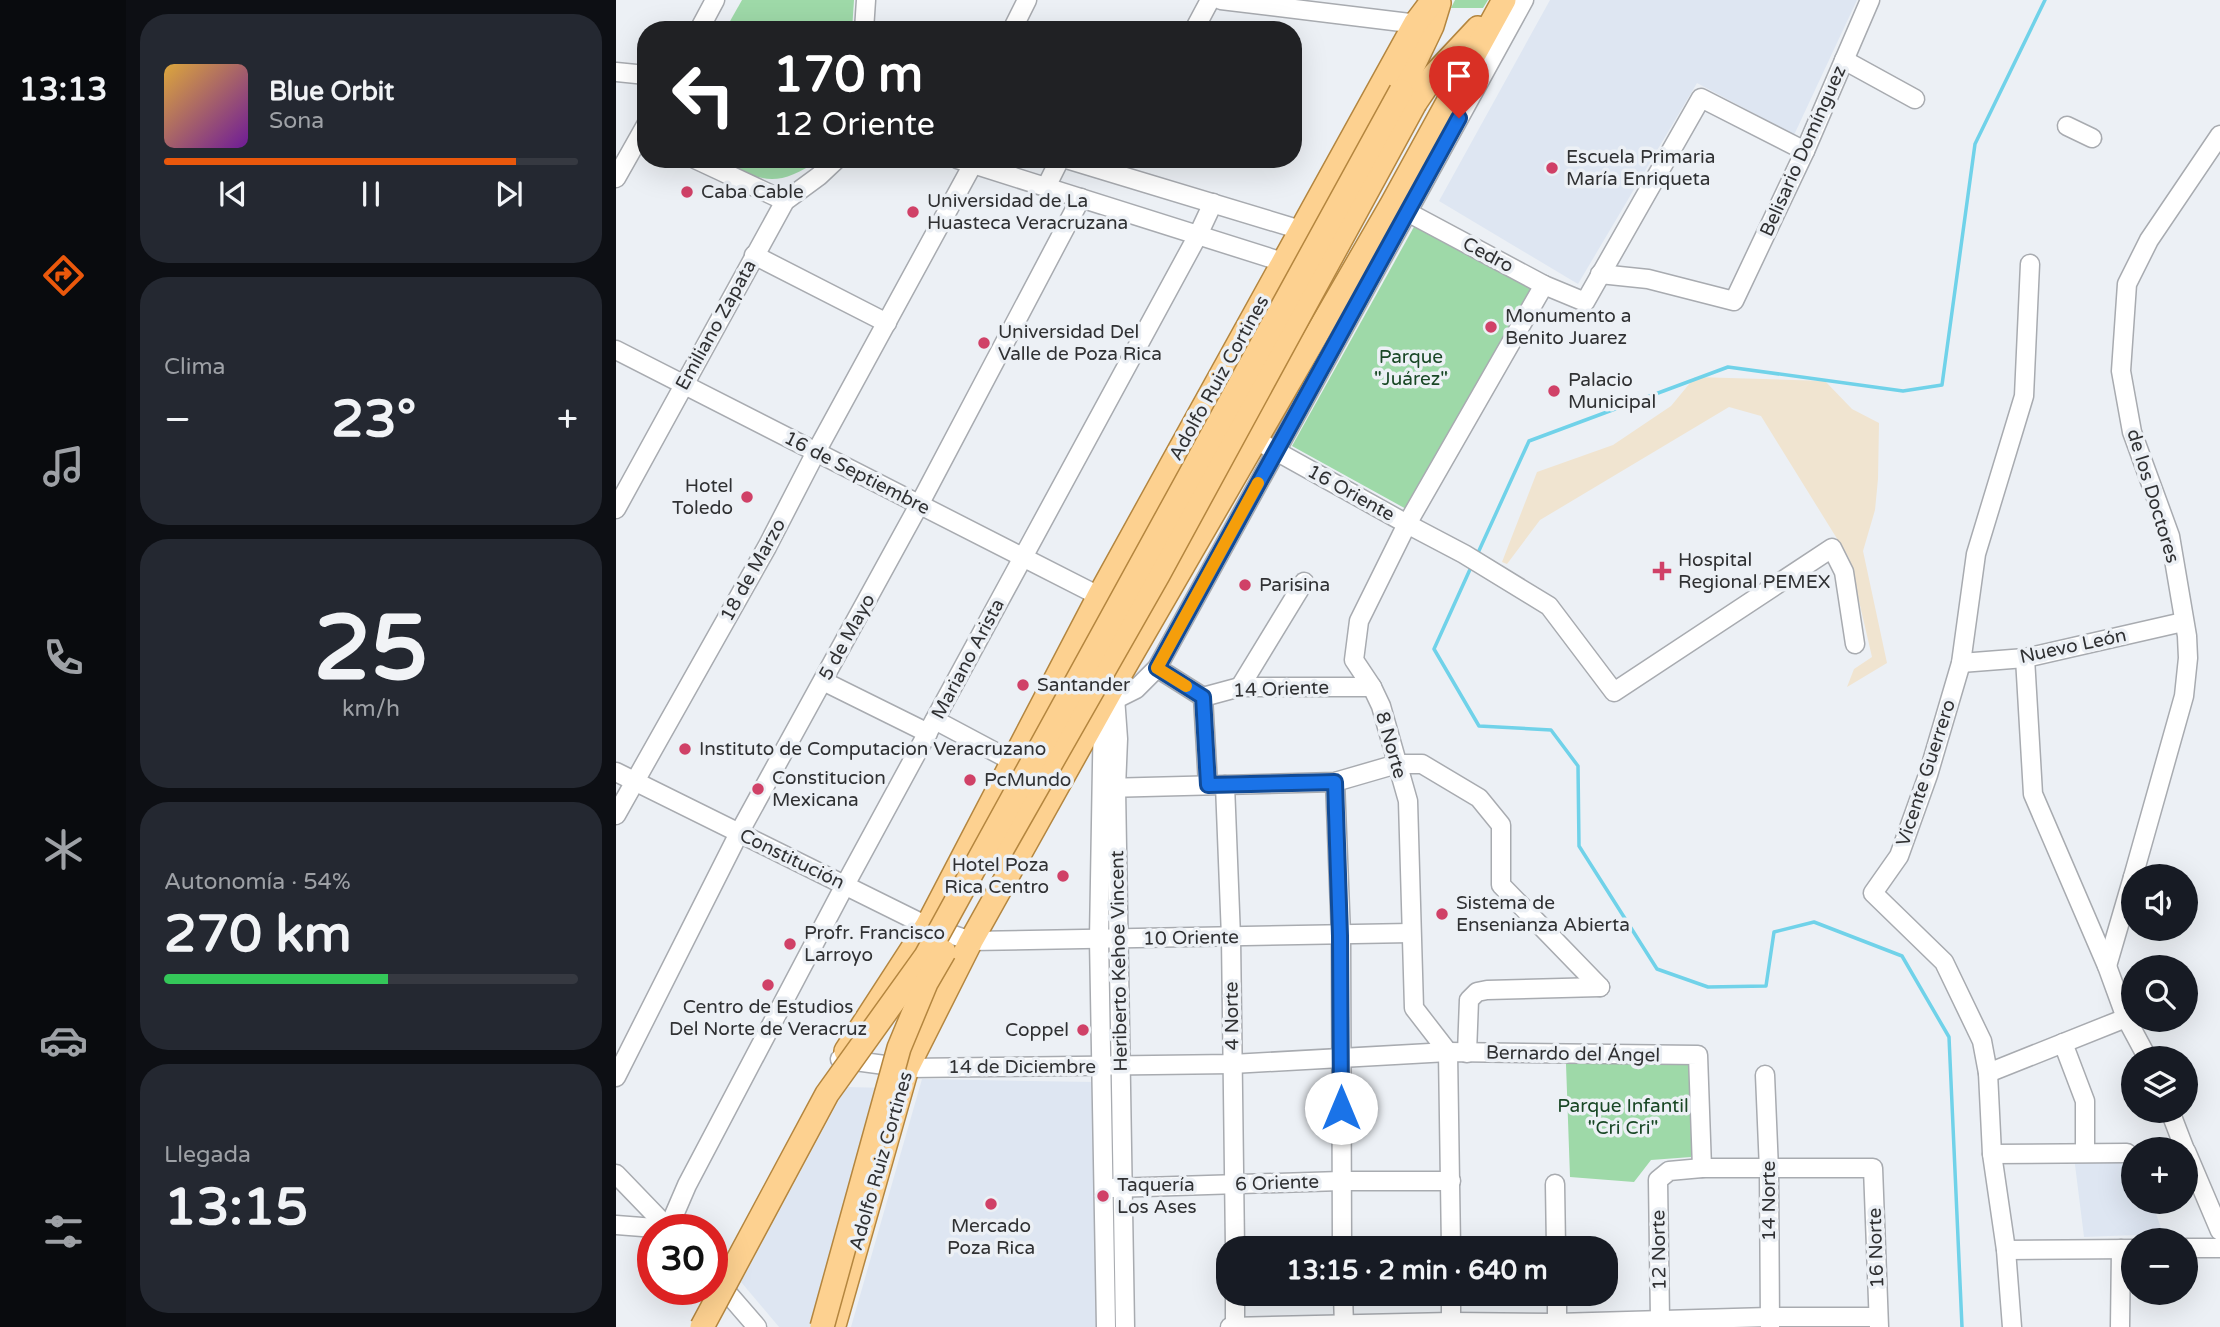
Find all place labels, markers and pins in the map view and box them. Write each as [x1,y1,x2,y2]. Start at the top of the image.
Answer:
pin [1429,46,1489,118]
place label: Escuela Primaria María Enriqueta [1566,146,1715,190]
marker: Escuela Primaria María Enriqueta [1544,160,1560,176]
place label: Caba Cable [701,181,804,203]
marker: Caba Cable [679,184,695,200]
place label: Universidad de La Huasteca Veracruzana [927,190,1128,234]
marker: Universidad de La Huasteca Veracruzana [905,204,921,220]
place label: Monumento a Benito Juarez [1505,305,1632,349]
marker: Monumento a Benito Juarez [1483,319,1499,335]
place label: Universidad Del Valle de Poza Rica [998,321,1162,365]
marker: Universidad Del Valle de Poza Rica [976,335,992,351]
place label: Palacio Municipal [1568,369,1656,413]
marker: Palacio Municipal [1546,383,1562,399]
place label: Hotel Toledo [672,475,733,519]
marker: Hotel Toledo [739,489,755,505]
place label: Hospital Regional PEMEX [1678,549,1831,593]
marker: Hospital Regional PEMEX [1652,561,1672,581]
place label: Parisina [1259,574,1330,596]
marker: Parisina [1237,577,1253,593]
place label: Santander [1037,674,1131,696]
marker: Santander [1015,677,1031,693]
place label: Instituto de Computacion Veracruzano [699,738,1046,760]
marker: Instituto de Computacion Veracruzano [677,741,693,757]
place label: Constitucion Mexicana [772,767,886,811]
place label: PcMundo [984,769,1071,791]
marker: PcMundo [962,772,978,788]
marker: Constitucion Mexicana [750,781,766,797]
place label: Hotel Poza Rica Centro [944,854,1049,898]
marker: Hotel Poza Rica Centro [1055,868,1071,884]
place label: Sistema de Ensenianza Abierta [1456,892,1630,936]
marker: Sistema de Ensenianza Abierta [1434,906,1450,922]
place label: Profr. Francisco Larroyo [804,922,945,966]
marker: Profr. Francisco Larroyo [782,936,798,952]
marker: Centro de Estudios Del Norte de Veracruz [760,977,776,993]
place label: Centro de Estudios Del Norte de Veracruz [669,996,867,1040]
place label: Coppel [1005,1019,1069,1041]
marker: Coppel [1075,1022,1091,1038]
place label: Taquería Los Ases [1117,1174,1197,1218]
marker: Taquería Los Ases [1095,1188,1111,1204]
marker: Mercado Poza Rica [983,1196,999,1212]
place label: Mercado Poza Rica [947,1215,1035,1259]

